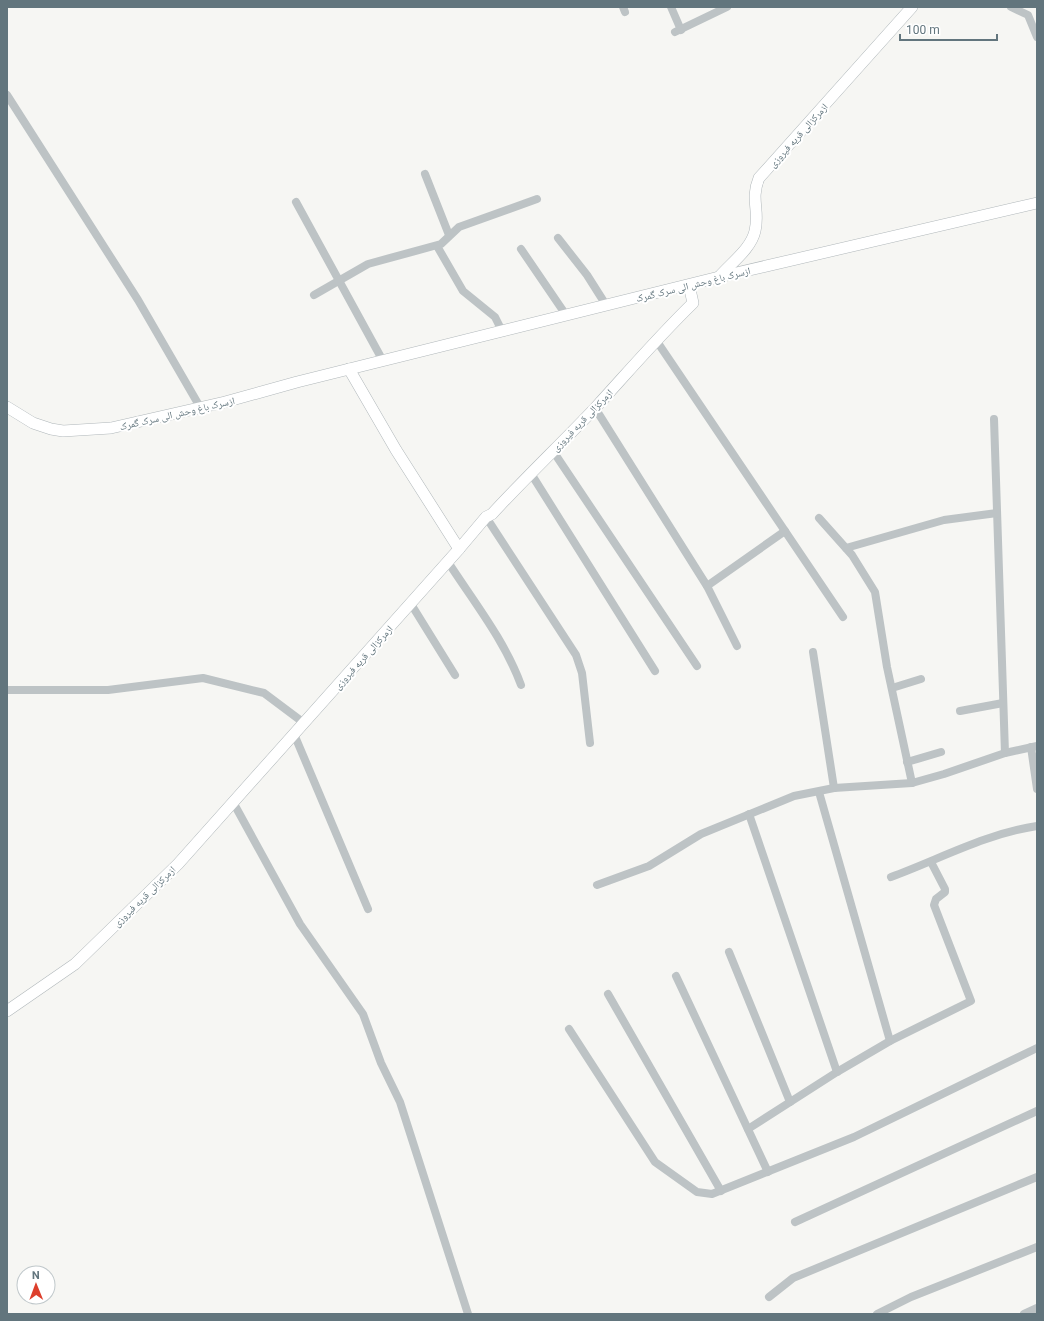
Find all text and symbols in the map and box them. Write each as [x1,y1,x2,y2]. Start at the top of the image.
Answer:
scale bar [900,16,997,42]
text: 100 m [906,23,940,37]
street label: ازمرکزالی قریه فیروزی [767,101,831,170]
street label: ازسرک باغ وحش الی سرک گمرک [635,265,752,305]
street label: ازمرکزالی قریه فیروزی [550,387,616,454]
street label: ازسرک باغ وحش الی سرک گمرک [119,395,236,433]
street label: ازمرکزالی قریه فیروزی [332,623,396,692]
street label: ازمرکزالی قریه فیروزی [111,864,178,930]
north arrow [16,1265,56,1305]
text: N [32,1269,40,1282]

